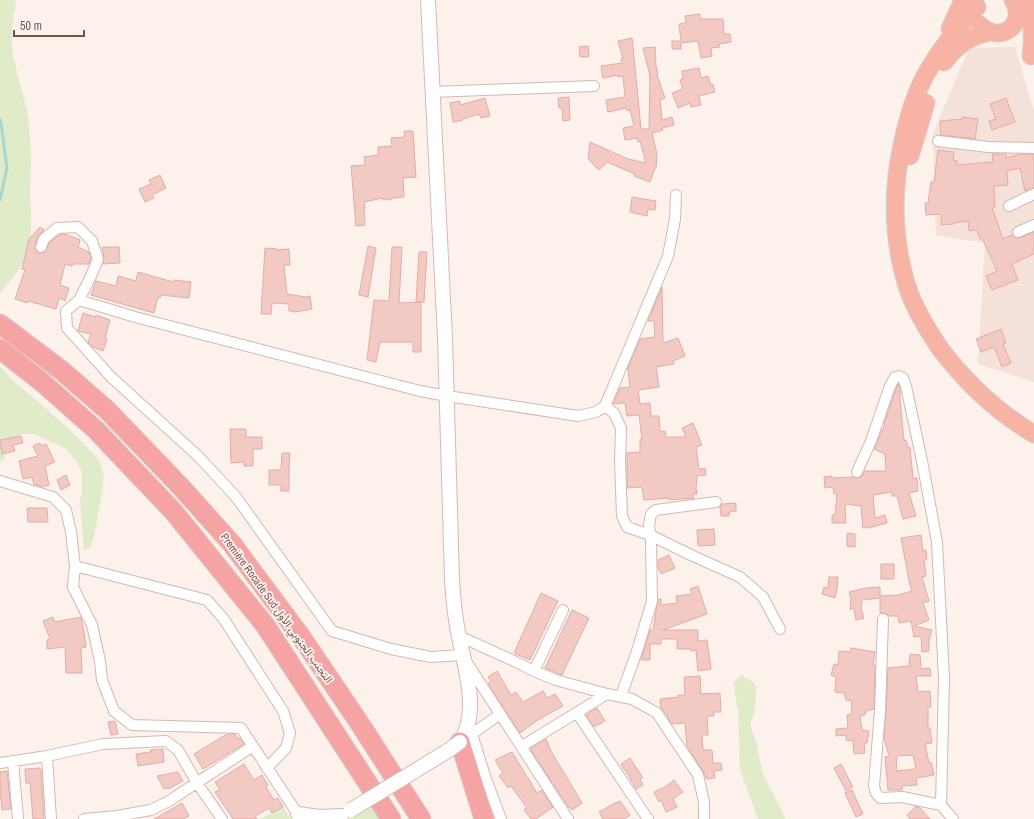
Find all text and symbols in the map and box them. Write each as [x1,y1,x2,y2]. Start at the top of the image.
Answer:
scale bar [14,12,84,38]
text: 50 m [20,18,42,34]
street label: Première Rocade Sud التجنب الجنوبي الأول [215,530,336,687]

